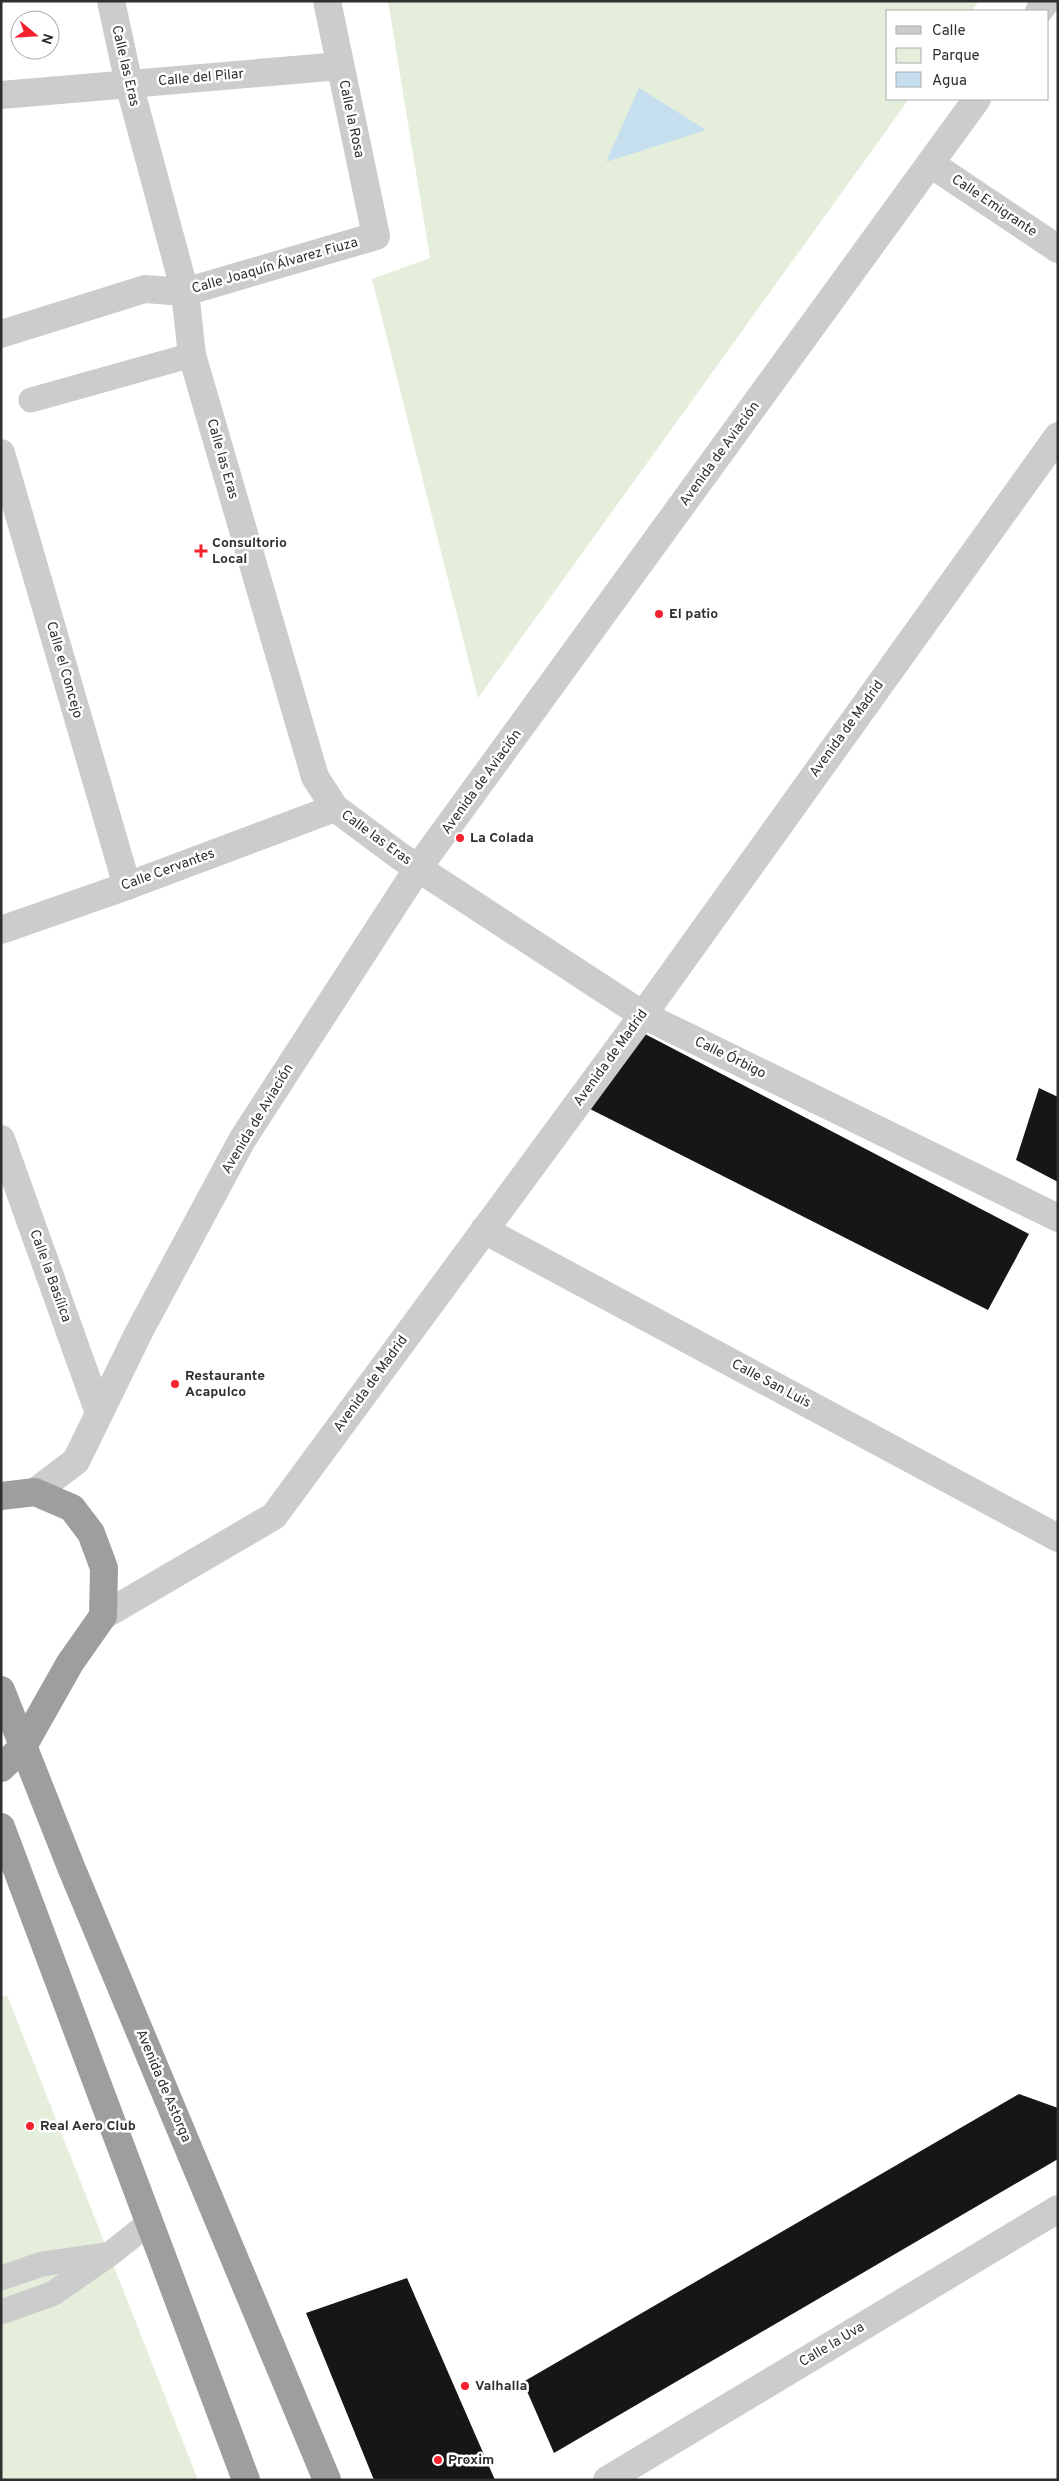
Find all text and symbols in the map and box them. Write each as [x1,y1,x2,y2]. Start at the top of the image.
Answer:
north arrow [10,10,60,60]
legend [886,10,1049,100]
text: Calle [932,22,966,41]
street label: Calle las Eras [107,24,143,108]
text: N [36,31,56,46]
text: Parque [932,47,980,66]
street label: Calle del Pilar [157,66,245,90]
text: Agua [932,72,967,91]
street label: Calle la Rosa [334,78,368,160]
street label: Calle Emigrante [948,171,1040,241]
street label: Calle Joaquín Álvarez Fiuza [190,233,360,298]
street label: Avenida de Aviación [676,398,764,510]
street label: Calle las Eras [202,417,242,501]
place label: Consultorio Local [212,535,287,568]
marker: Consultorio Local [194,544,208,558]
place label: El patio [669,606,718,623]
marker: El patio [653,608,665,620]
street label: Calle el Concejo [42,620,86,721]
street label: Avenida de Madrid [806,677,888,781]
street label: Avenida de Aviación [438,726,526,838]
street label: Calle las Eras [337,807,415,869]
place label: La Colada [470,830,534,847]
marker: La Colada [454,832,466,844]
street label: Calle Cervantes [119,845,217,895]
street label: Avenida de Madrid [570,1006,652,1110]
street label: Calle Órbigo [692,1033,769,1083]
street label: Avenida de Aviación [219,1061,297,1177]
street label: Calle la Basílica [25,1227,75,1325]
street label: Avenida de Madrid [330,1332,412,1436]
street label: Calle San Luis [728,1356,814,1412]
place label: Restaurante Acapulco [185,1368,265,1401]
marker: Restaurante Acapulco [169,1378,181,1390]
street label: Avenida de Astorga [132,2027,194,2145]
place label: Real Aero Club [40,2118,136,2135]
marker: Real Aero Club [24,2120,36,2132]
street label: Calle la Uva [796,2319,868,2371]
place label: Valhalla [475,2378,527,2395]
marker: Valhalla [459,2380,471,2392]
place label: Proxim [448,2452,494,2469]
marker: Proxim [432,2454,444,2466]

